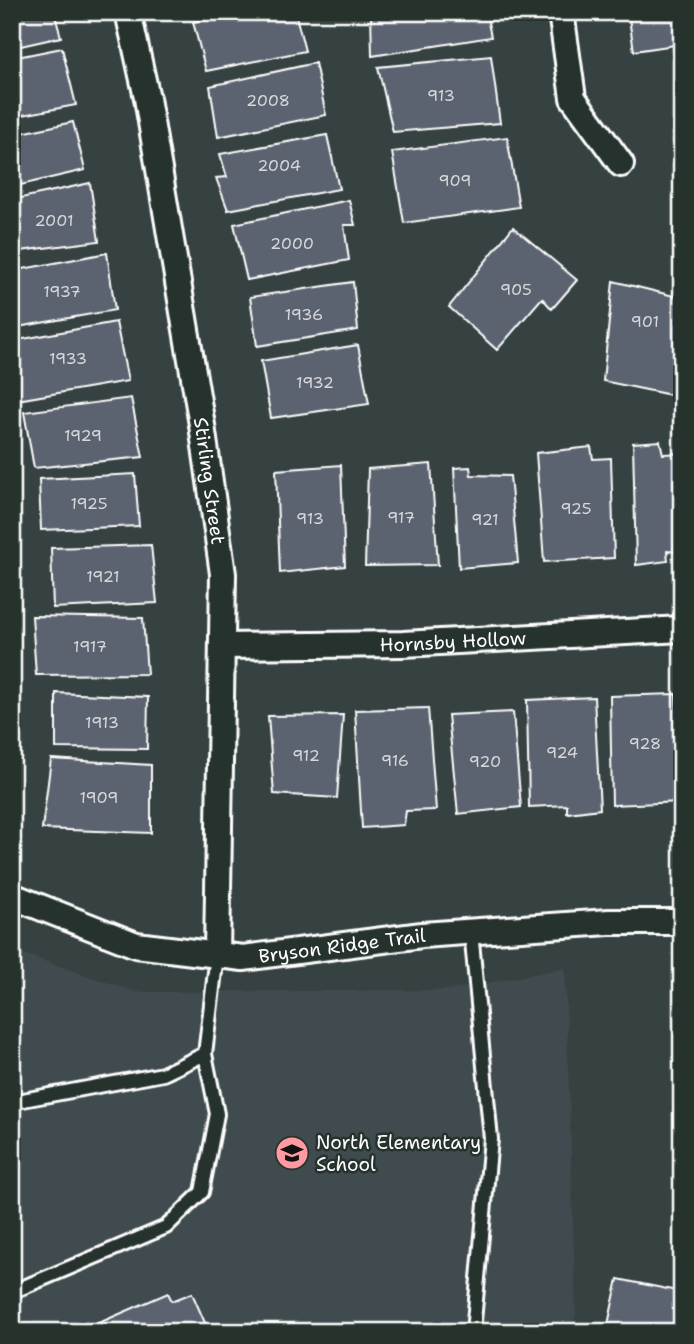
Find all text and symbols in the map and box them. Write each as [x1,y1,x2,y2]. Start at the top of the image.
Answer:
house number: 913 [427,85,455,106]
house number: 2008 [246,90,290,111]
house number: 2004 [257,155,301,176]
house number: 909 [439,170,471,191]
house number: 2001 [34,210,74,231]
house number: 2000 [270,233,314,254]
house number: 905 [500,279,532,300]
house number: 1937 [43,281,81,302]
house number: 1936 [285,304,323,325]
house number: 901 [631,311,659,332]
house number: 1933 [49,348,87,369]
house number: 1932 [296,372,334,393]
street label: Stirling Street [188,415,231,546]
house number: 1929 [64,425,102,446]
house number: 1925 [70,493,108,514]
house number: 925 [560,498,592,519]
house number: 917 [387,507,415,528]
house number: 913 [296,508,324,529]
house number: 921 [471,509,499,530]
house number: 1921 [86,566,120,587]
street label: Hornsby Hollow [380,625,527,657]
house number: 1917 [73,636,107,657]
house number: 1913 [85,712,119,733]
house number: 928 [629,733,661,754]
house number: 924 [546,742,578,763]
house number: 912 [292,745,320,766]
house number: 916 [381,750,409,771]
house number: 920 [469,751,501,772]
house number: 1909 [80,787,118,808]
street label: Bryson Ridge Trail [257,923,427,969]
place label: North Elementary School [316,1130,481,1177]
school or university icon: North Elementary School [273,1134,311,1172]

